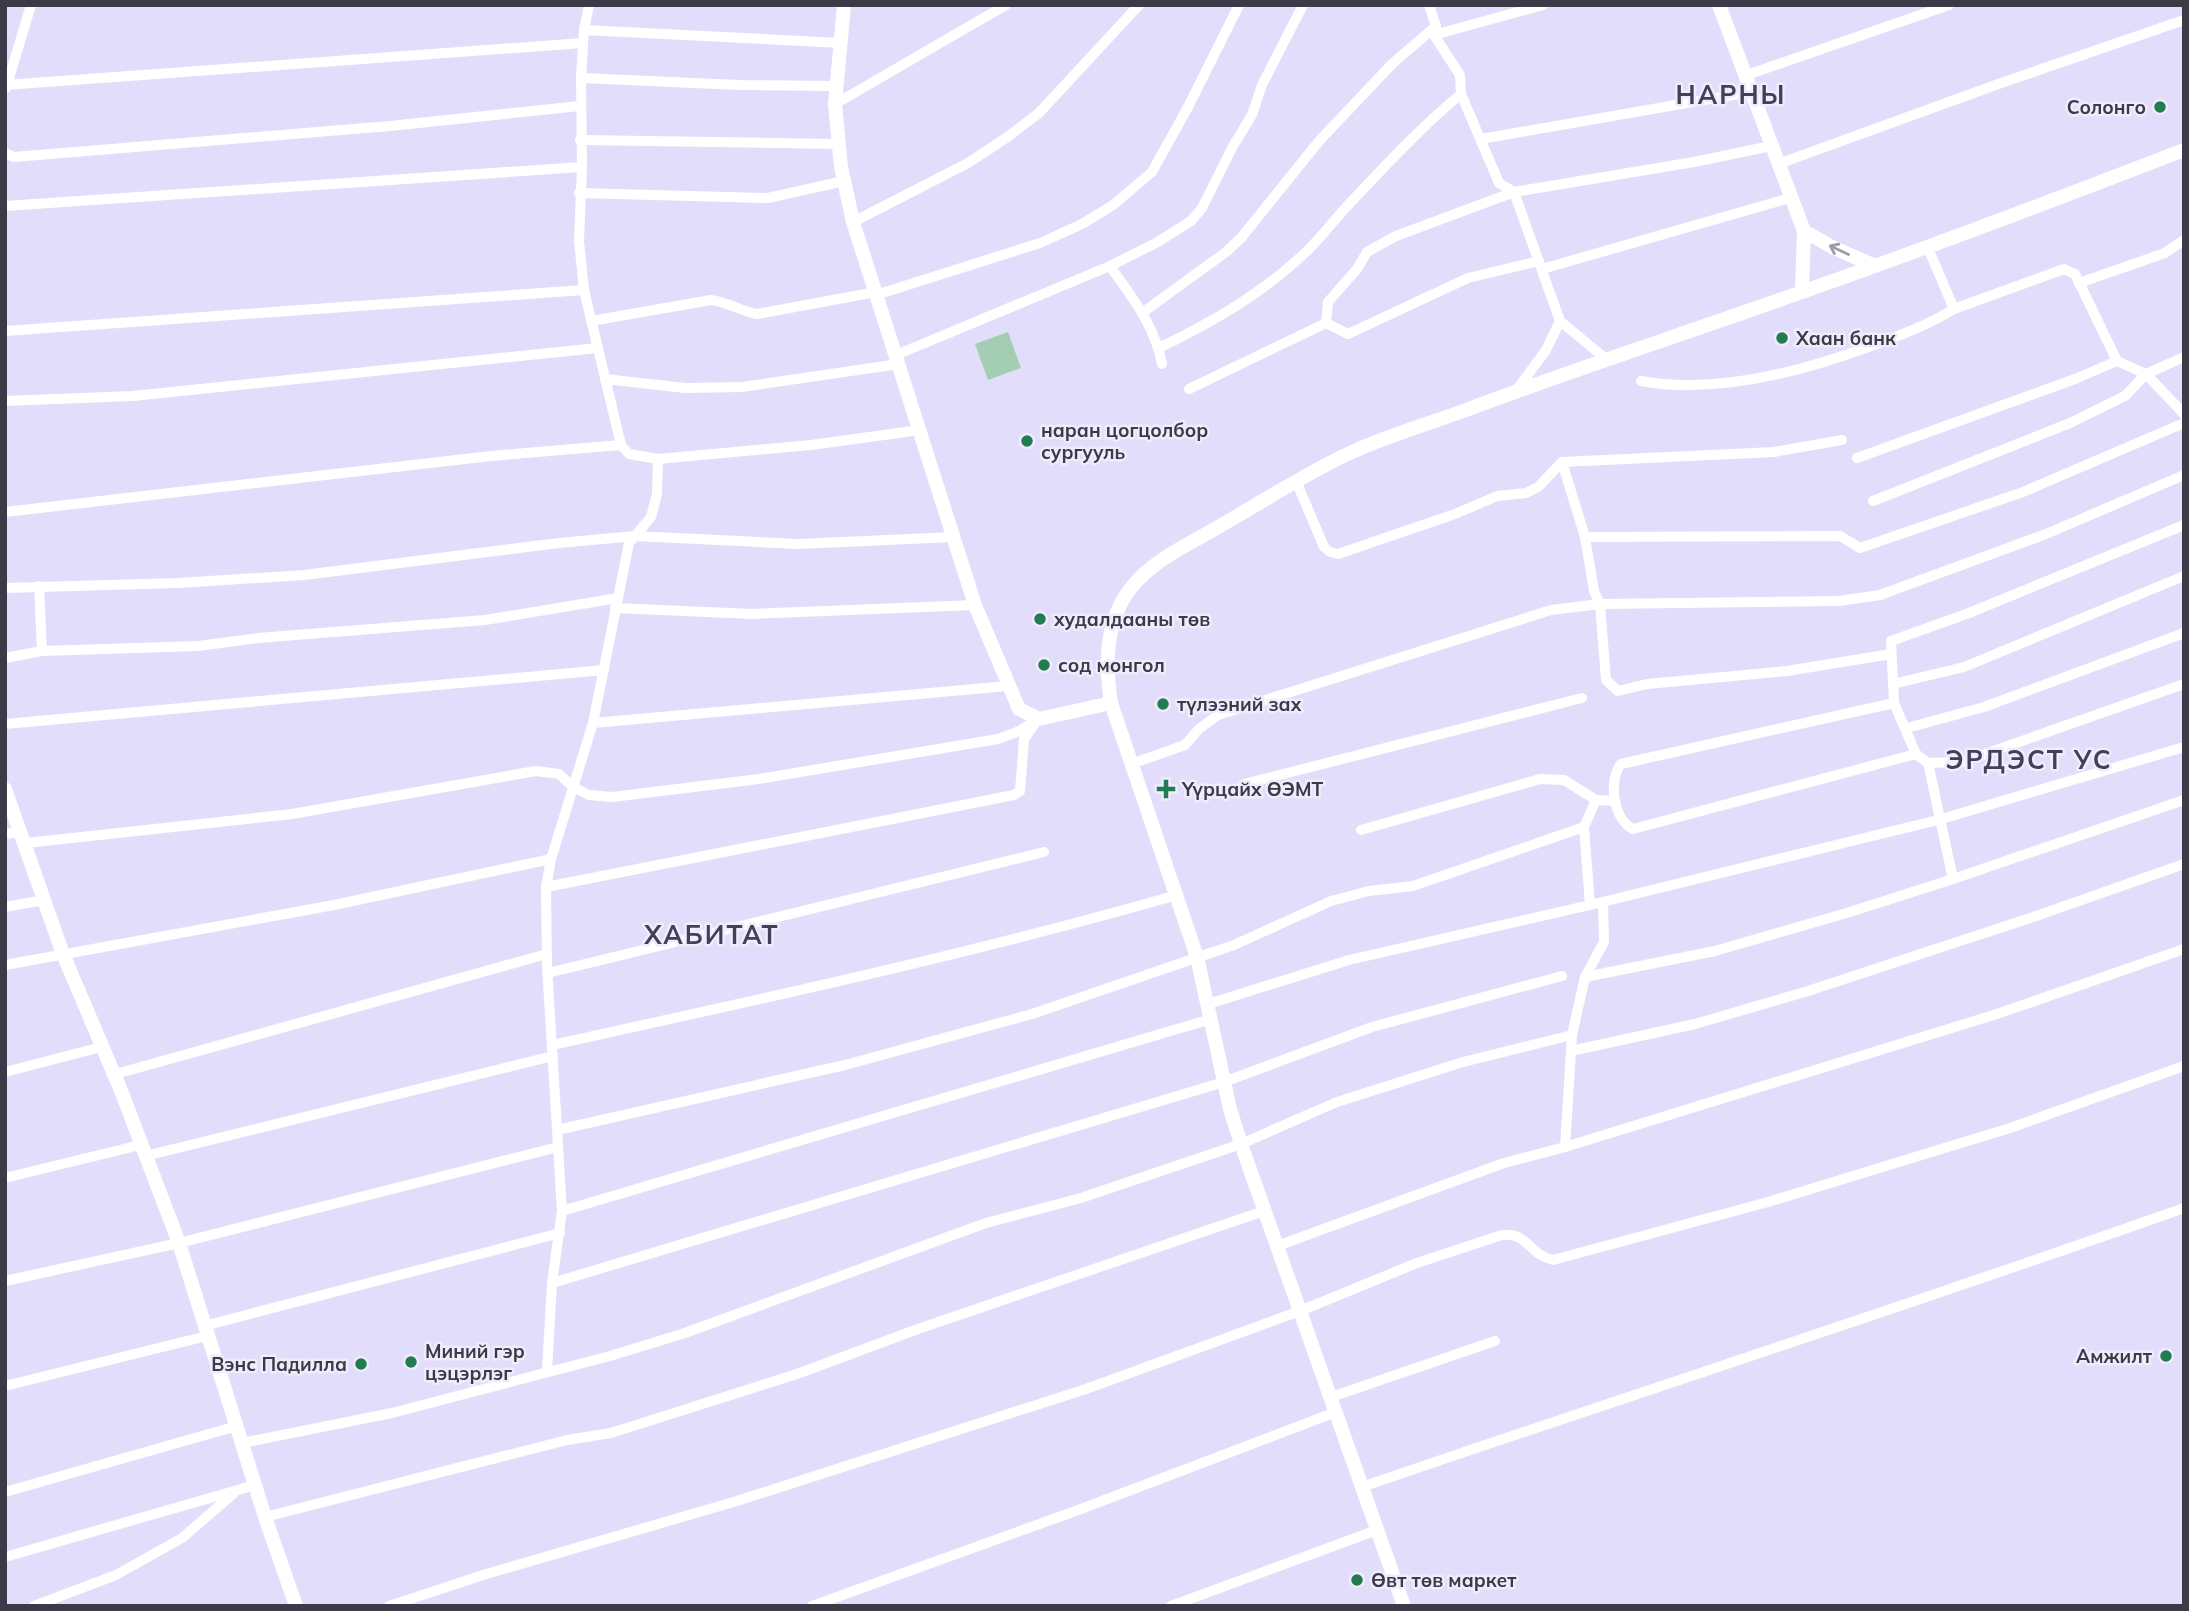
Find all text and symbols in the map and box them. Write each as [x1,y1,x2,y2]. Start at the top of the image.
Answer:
district label: НАРНЫ [1676,78,1786,111]
place label: Солонго [2067,95,2146,119]
marker: Солонго [2152,99,2168,115]
one-way arrow [1829,242,1850,256]
place label: Хаан банк [1795,326,1896,350]
marker: Хаан банк [1774,330,1790,346]
place label: наран цогцолбор сургууль [1041,418,1208,464]
marker: наран цогцолбор сургууль [1019,433,1035,449]
place label: худалдааны төв [1053,607,1210,631]
marker: худалдааны төв [1032,611,1048,627]
place label: сод монгол [1058,653,1165,677]
marker: сод монгол [1036,657,1052,673]
place label: түлээний зах [1177,692,1302,716]
marker: түлээний зах [1155,696,1171,712]
district label: ЭРДЭСТ УС [1945,743,2113,776]
place label: Үүрцайх ӨЭМТ [1181,777,1324,801]
marker: Үүрцайх ӨЭМТ [1156,779,1176,799]
district label: ХАБИТАТ [643,918,780,951]
place label: Миний гэр цэцэрлэг [425,1339,525,1385]
place label: Амжилт [2076,1344,2153,1368]
marker: Амжилт [2158,1348,2174,1364]
place label: Вэнс Падилла [211,1352,347,1376]
marker: Миний гэр цэцэрлэг [403,1354,419,1370]
marker: Вэнс Падилла [353,1356,369,1372]
place label: Өвт төв маркет [1371,1568,1517,1592]
marker: Өвт төв маркет [1349,1572,1365,1588]

